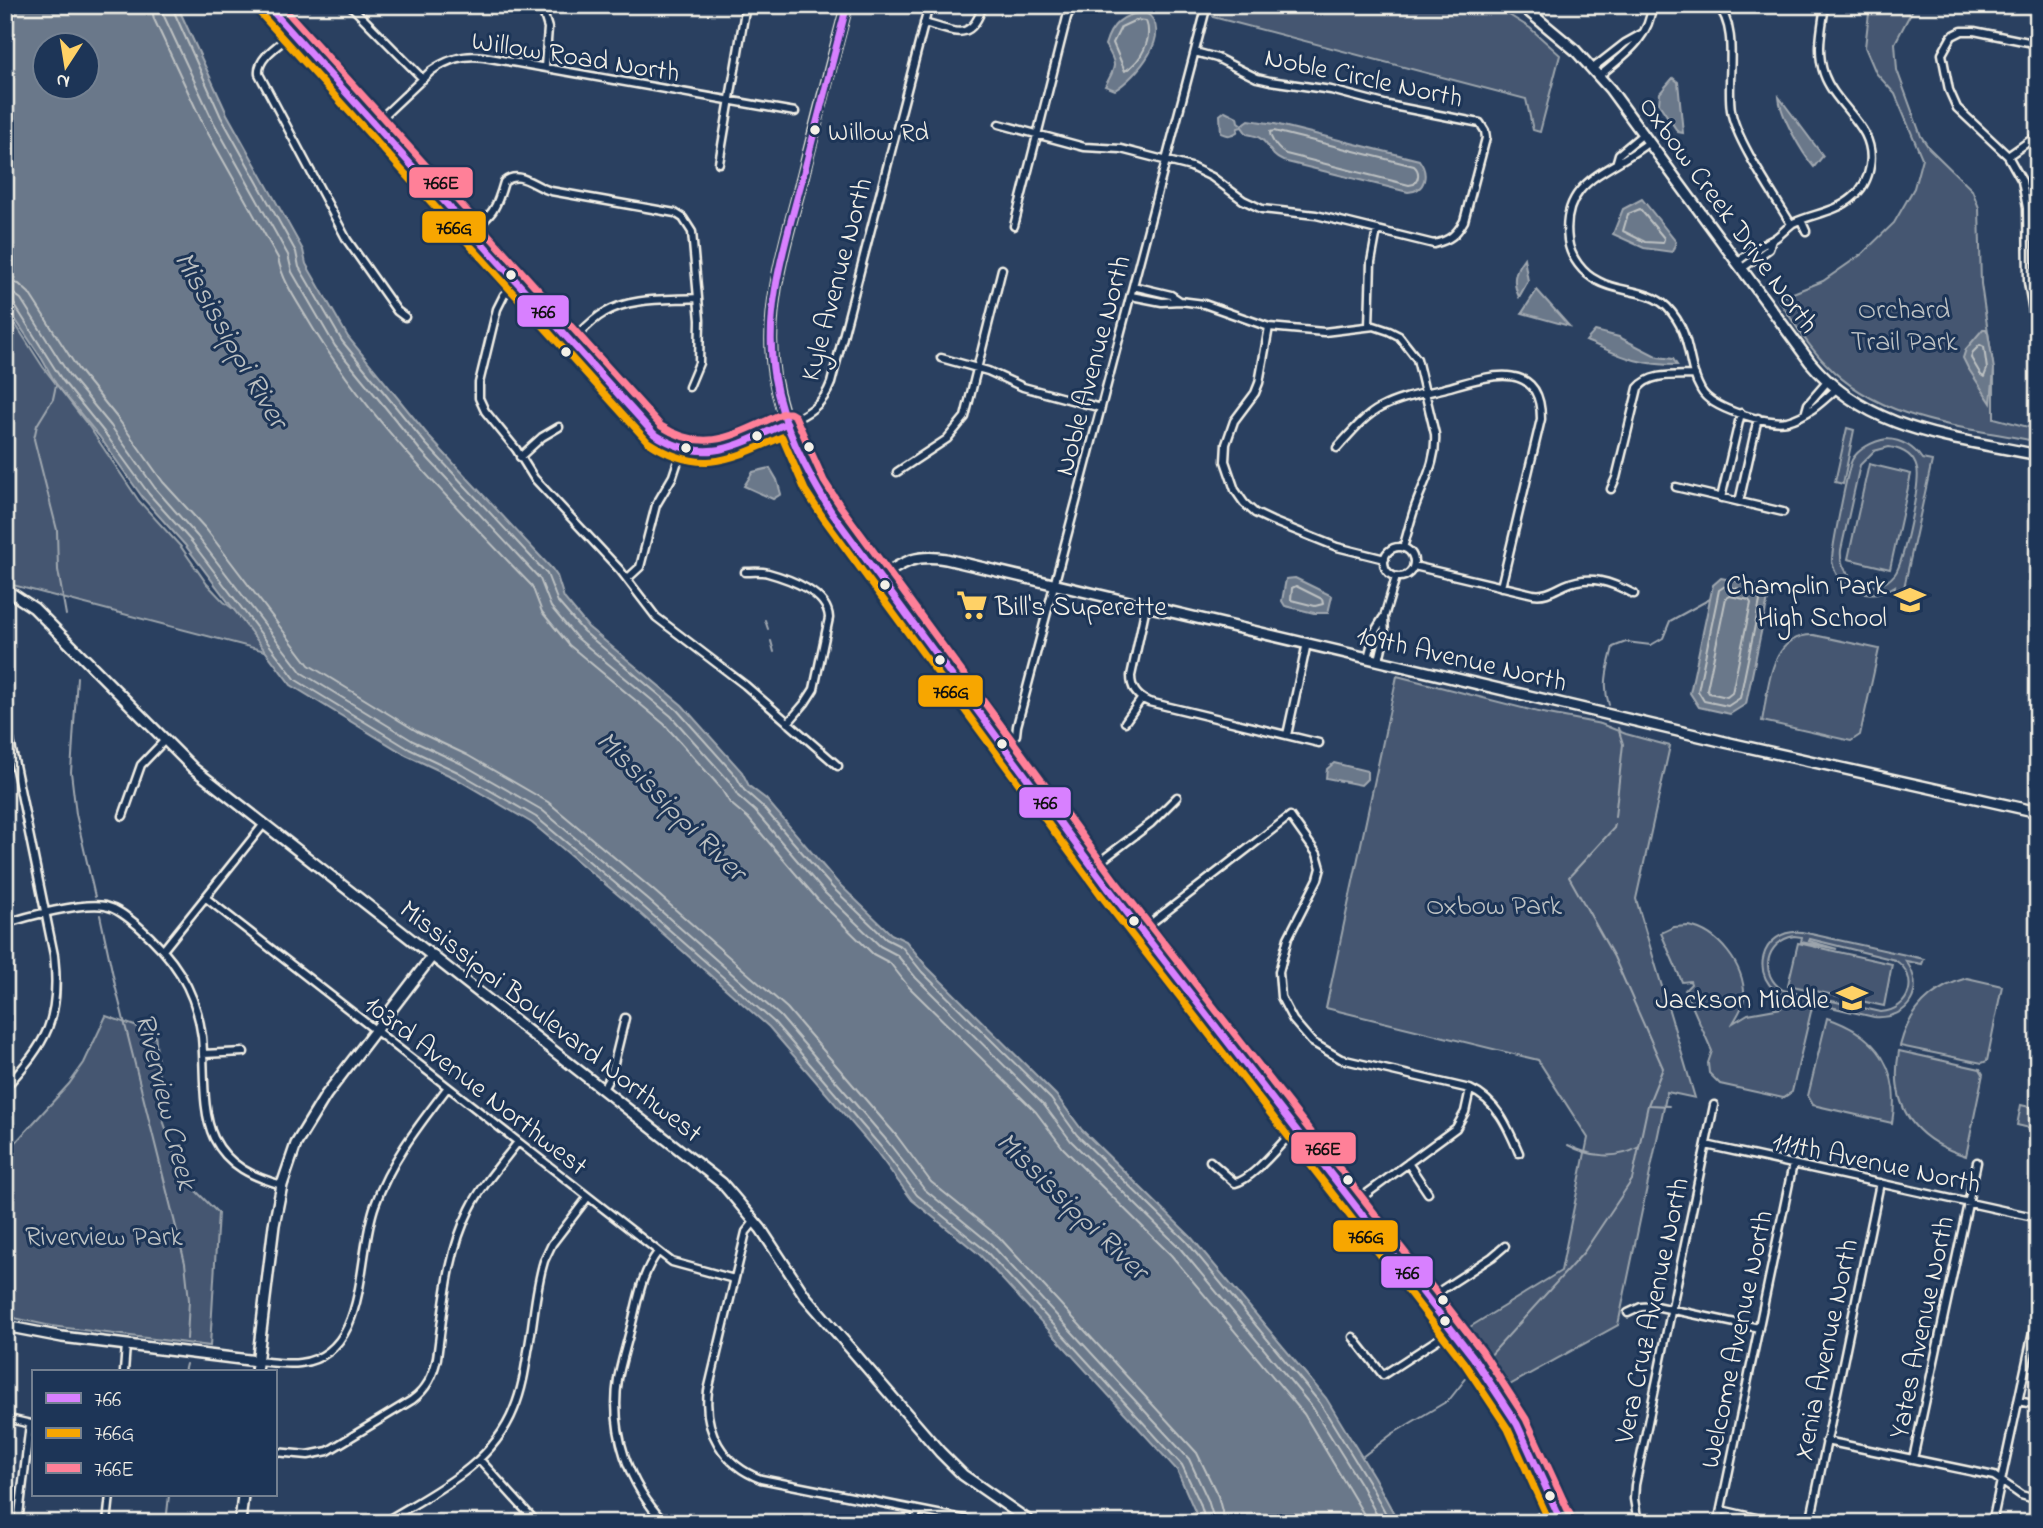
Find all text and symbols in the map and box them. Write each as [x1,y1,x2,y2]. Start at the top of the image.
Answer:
street label: Willow Road North [468,22,682,95]
north arrow [32,32,102,102]
street label: Noble Circle North [1260,38,1466,120]
text: N [54,66,72,95]
street label: Oxbow Creek Drive North [1627,89,1827,343]
place label: Willow Rd [828,115,929,153]
marker: Willow Rd [808,123,822,137]
line badge: 766E [408,166,474,199]
text: 766E [423,171,459,198]
street label: Kyle Avenue North [792,174,885,386]
line badge: 766G [421,210,487,244]
text: 766G [436,216,472,243]
water label: Mississippi River [161,244,300,441]
street label: Noble Avenue North [1045,251,1143,481]
unlabelled marker [504,268,518,282]
park label: Orchard Trail Park [1850,291,1958,364]
line badge: 766 [516,294,570,328]
text: 766 [531,300,556,327]
unlabelled marker [559,345,573,359]
unlabelled marker [750,429,764,443]
unlabelled marker [802,440,816,454]
unlabelled marker [679,441,693,455]
place label: Champlin Park High School [1726,567,1888,640]
unlabelled marker [878,578,892,592]
school or university icon: Champlin Park High School [1893,583,1927,617]
supermarket icon: Bill's Superette [955,588,989,622]
place label: Bill's Superette [994,588,1167,629]
street label: 109th Avenue North [1352,616,1570,705]
unlabelled marker [933,653,947,667]
line badge: 766G [917,674,984,708]
text: 766G [933,680,969,707]
water label: Mississippi River [584,721,758,895]
unlabelled marker [995,737,1009,751]
line badge: 766 [1018,786,1072,819]
text: 766 [1033,791,1058,818]
park label: Oxbow Park [1426,887,1563,928]
street label: Mississippi Boulevard Northwest [389,891,710,1154]
unlabelled marker [1127,914,1141,928]
place label: Jackson Middle [1655,981,1829,1022]
school or university icon: Jackson Middle [1835,981,1869,1015]
street label: 103rd Avenue Northwest [354,986,595,1187]
water label: Riverview Creek [121,1009,208,1196]
water label: Mississippi River [984,1122,1160,1294]
street label: 111th Avenue North [1768,1122,1984,1207]
line badge: 766E [1290,1131,1357,1165]
text: 766E [1305,1137,1341,1164]
unlabelled marker [1341,1173,1355,1187]
street label: Vera Cruz Avenue North [1605,1174,1702,1448]
street label: Welcome Avenue North [1691,1207,1786,1473]
street label: Yates Avenue North [1880,1213,1967,1443]
park label: Riverview Park [25,1218,184,1259]
line badge: 766G [1332,1219,1399,1253]
text: 766G [1348,1225,1384,1252]
street label: Xenia Avenue North [1784,1235,1871,1464]
line badge: 766 [1380,1255,1434,1289]
text: 766 [1395,1261,1420,1288]
unlabelled marker [1436,1293,1450,1307]
unlabelled marker [1438,1314,1452,1328]
legend [32,1370,276,1496]
text: 766 [94,1386,121,1416]
text: 766G [94,1420,134,1450]
text: 766E [94,1456,134,1486]
unlabelled marker [1543,1489,1557,1503]

